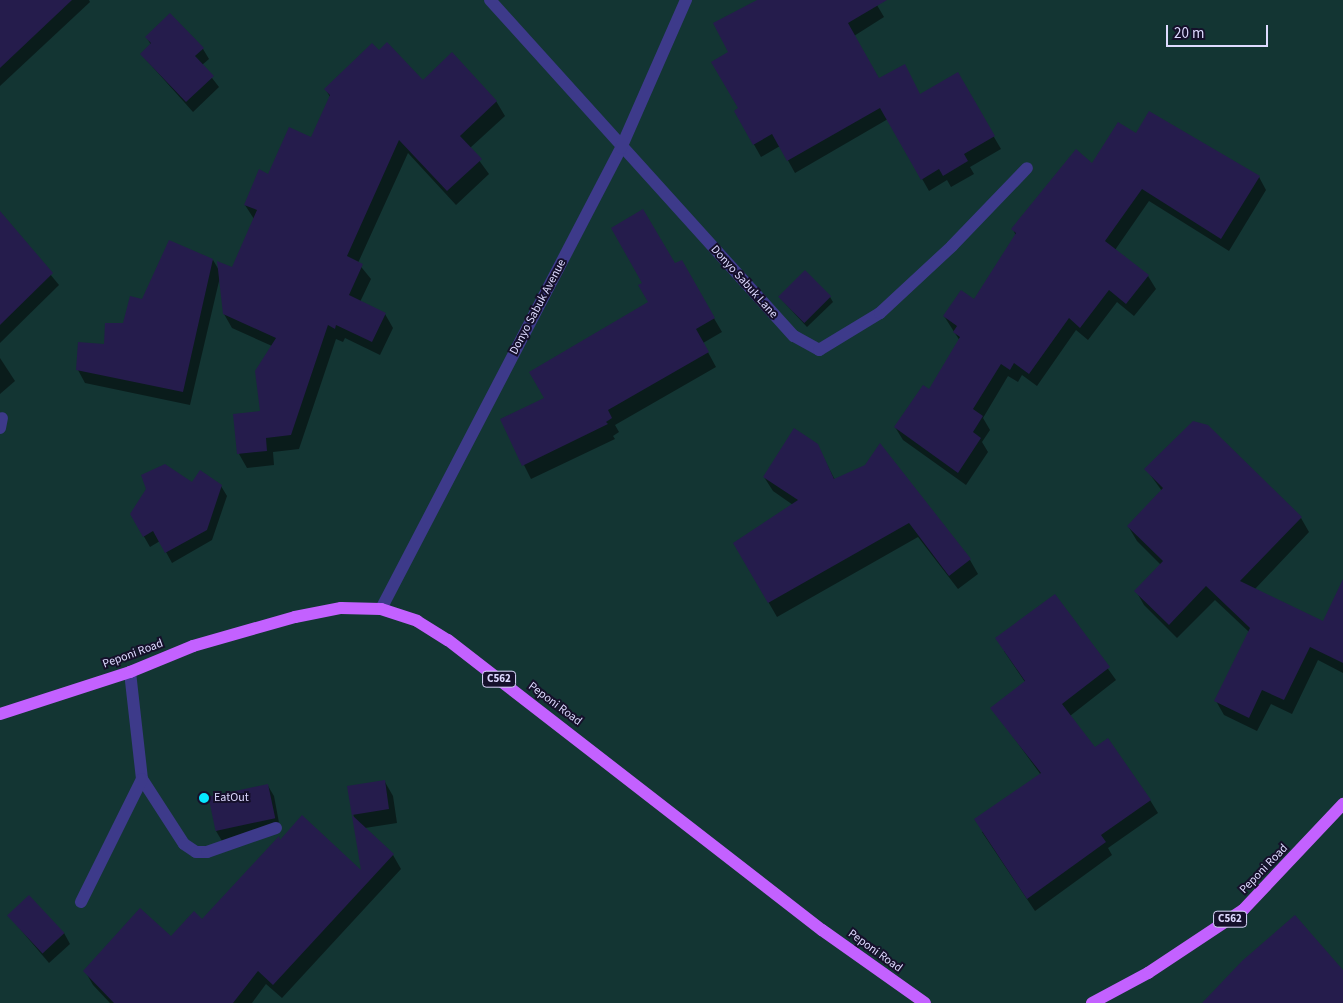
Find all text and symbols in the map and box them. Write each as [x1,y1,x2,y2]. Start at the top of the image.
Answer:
scale bar [1168,15,1270,47]
text: 20 m [1174,23,1204,44]
street label: Donyo Sabuk Lane [707,243,781,321]
street label: Donyo Sabuk Avenue [507,257,569,357]
street label: Peponi Road [101,636,165,672]
road number: C562 [482,671,516,688]
street label: Peponi Road [525,679,585,729]
place label: EatOut [214,791,249,805]
marker: EatOut [198,792,210,804]
street label: Peponi Road [1237,841,1291,897]
road number: C562 [1212,911,1248,928]
street label: Peponi Road [845,927,905,975]

